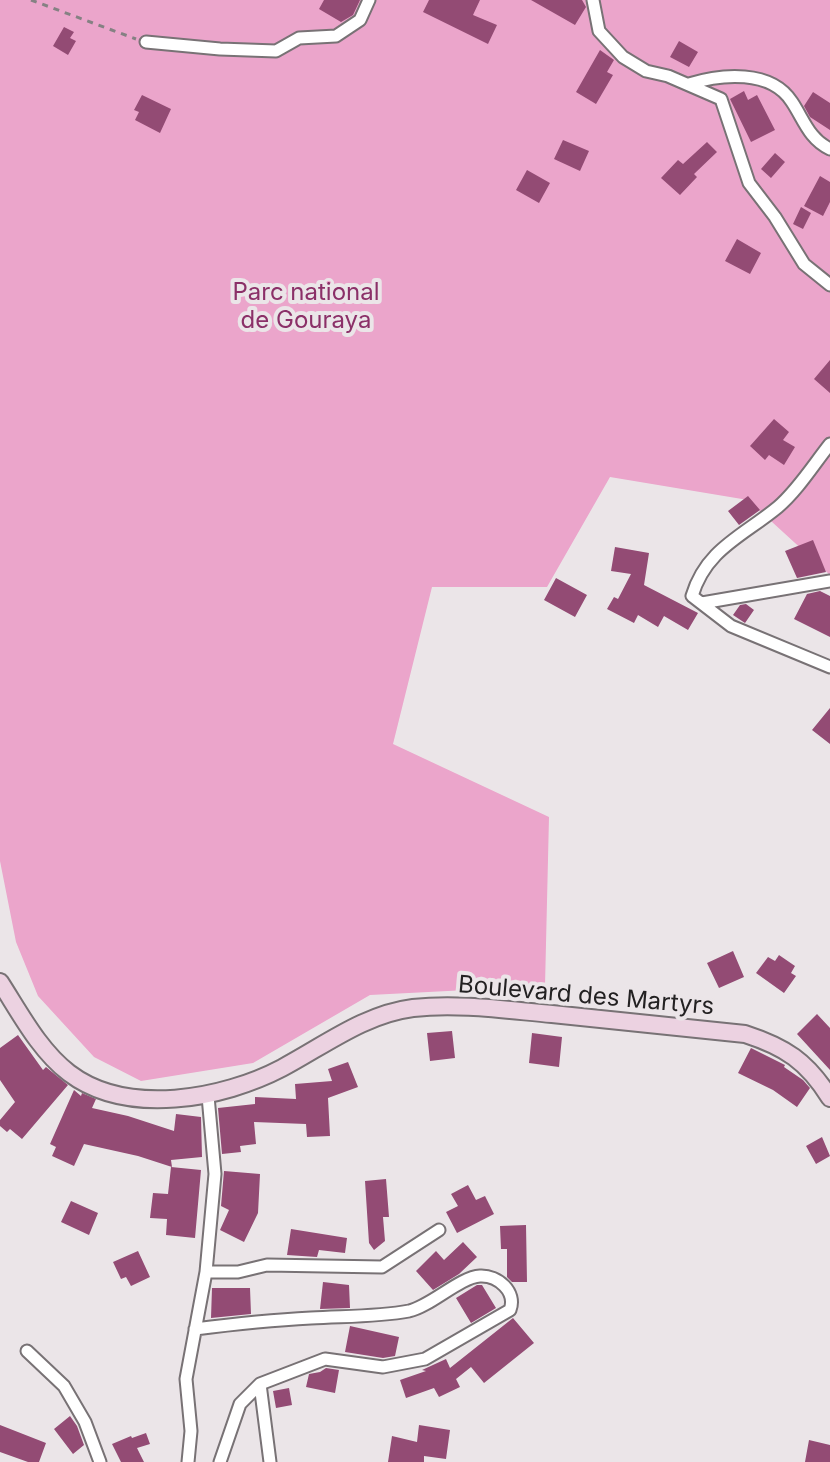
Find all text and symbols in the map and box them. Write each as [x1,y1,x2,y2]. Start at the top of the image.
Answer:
park label: Parc national de Gouraya [232,279,380,335]
street label: Boulevard des Martyrs [457,970,715,1022]

